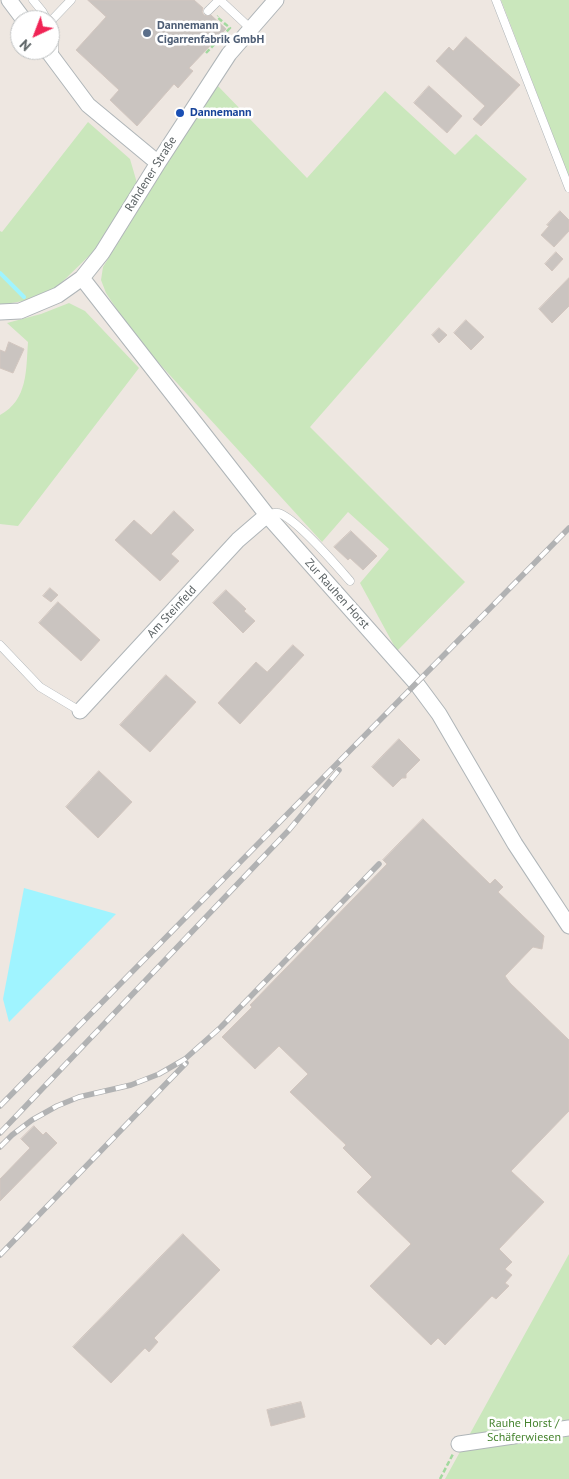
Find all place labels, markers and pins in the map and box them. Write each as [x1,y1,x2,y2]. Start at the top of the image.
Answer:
place label: Dannemann Cigarrenfabrik GmbH [157,19,264,47]
marker: Dannemann Cigarrenfabrik GmbH [141,27,153,39]
place label: Dannemann [190,106,252,120]
marker: Dannemann [174,107,186,119]

